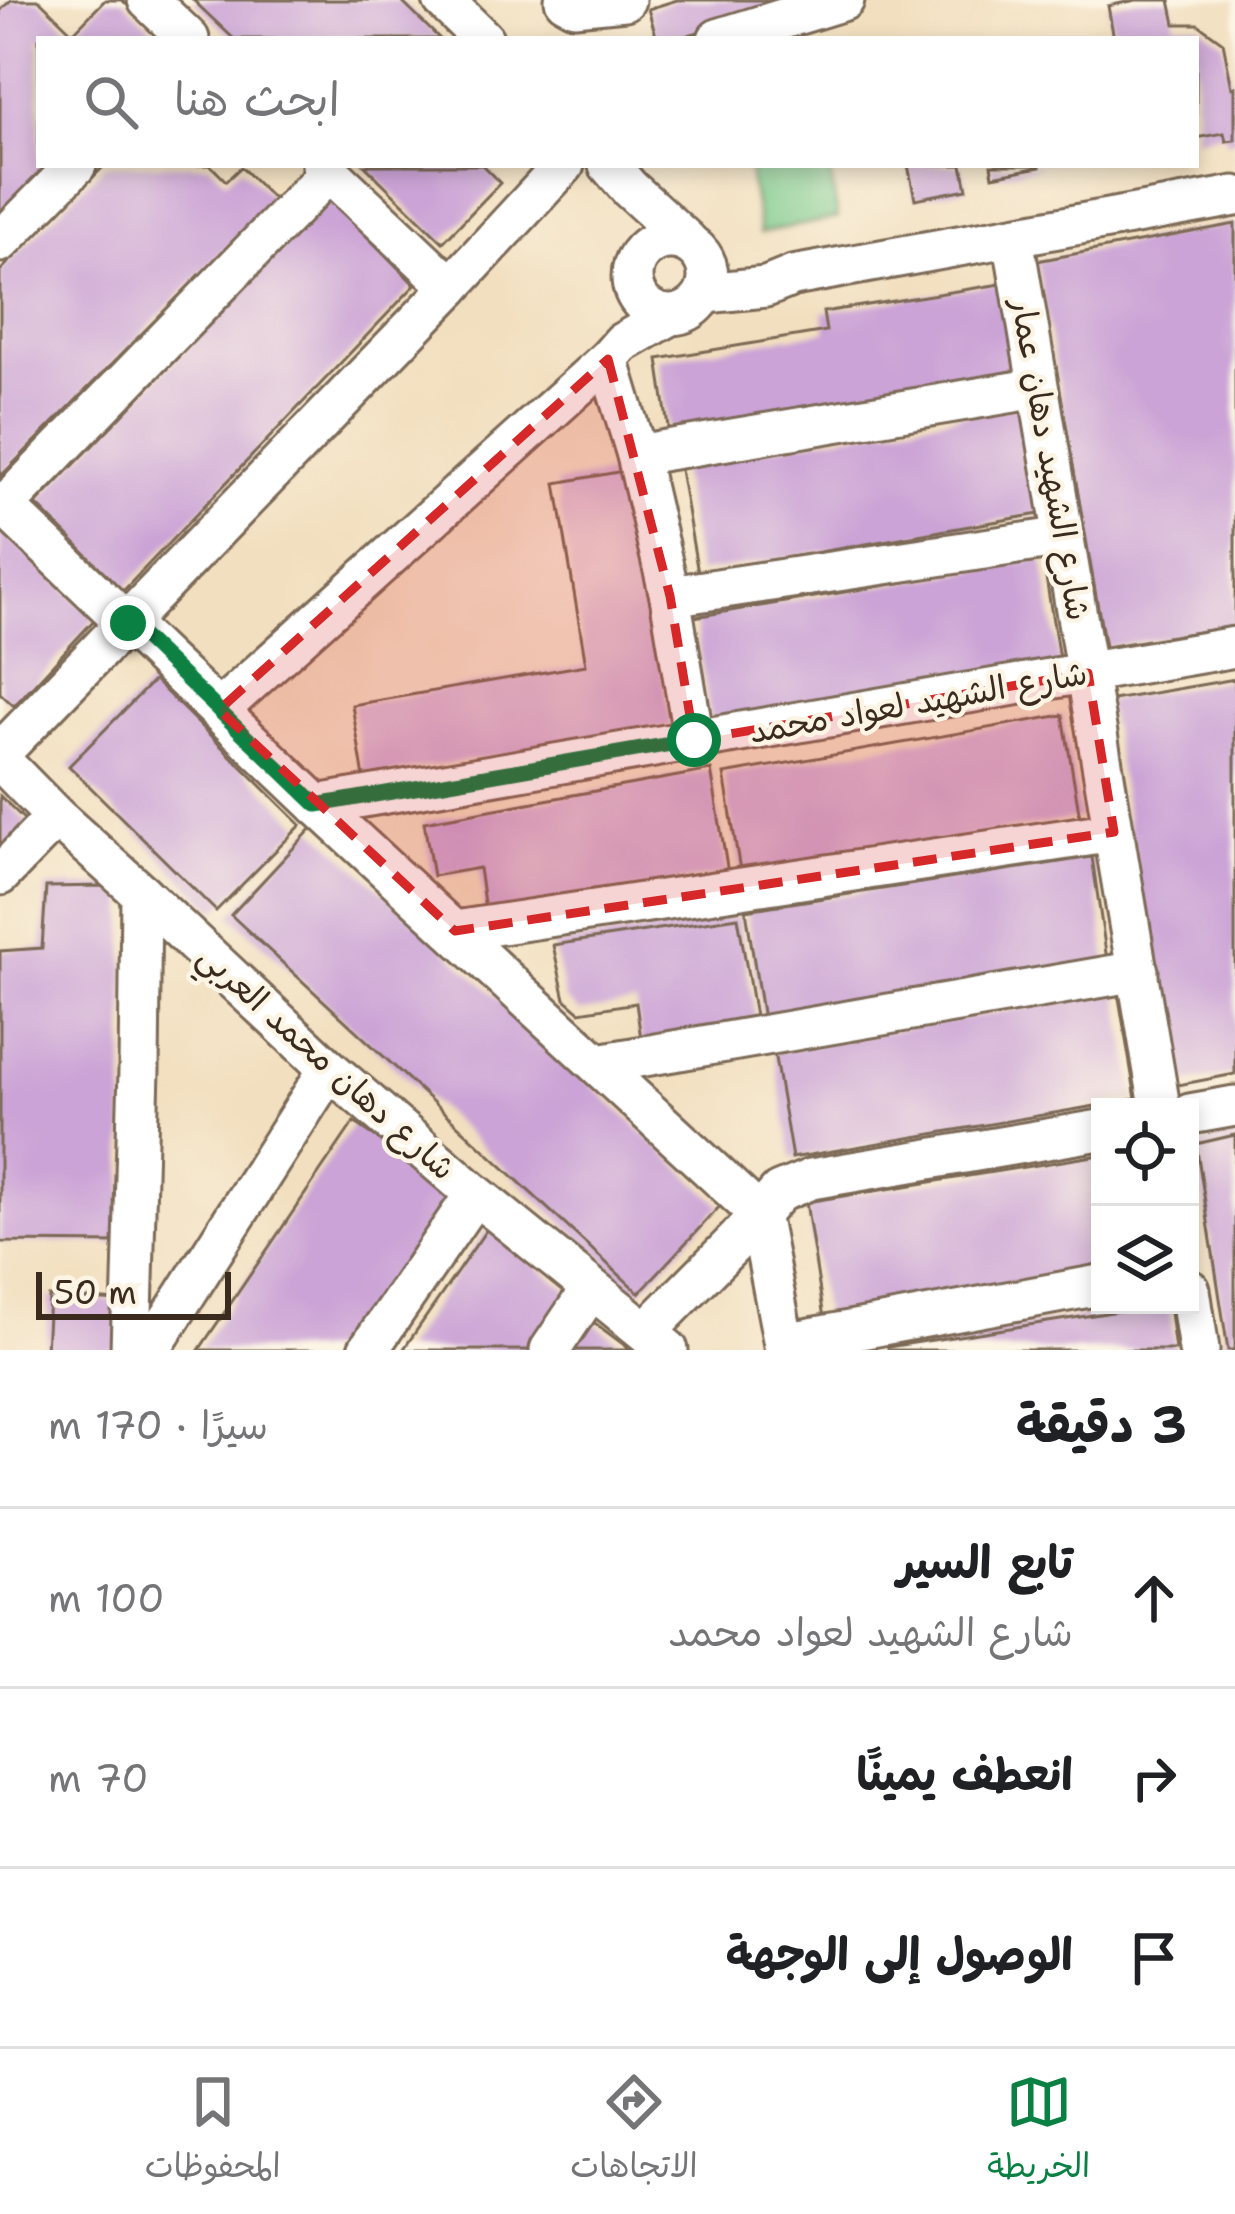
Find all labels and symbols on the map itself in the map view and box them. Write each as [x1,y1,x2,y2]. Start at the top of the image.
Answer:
street label: شارع الشهيد دهان عمار [999,293,1102,624]
route end [101,596,155,650]
street label: شارع الشهيد لعواد محمد [745,650,1091,755]
route start [667,713,721,767]
street label: شارع دهان محمد العربي [184,934,466,1195]
scale bar [36,1266,231,1319]

